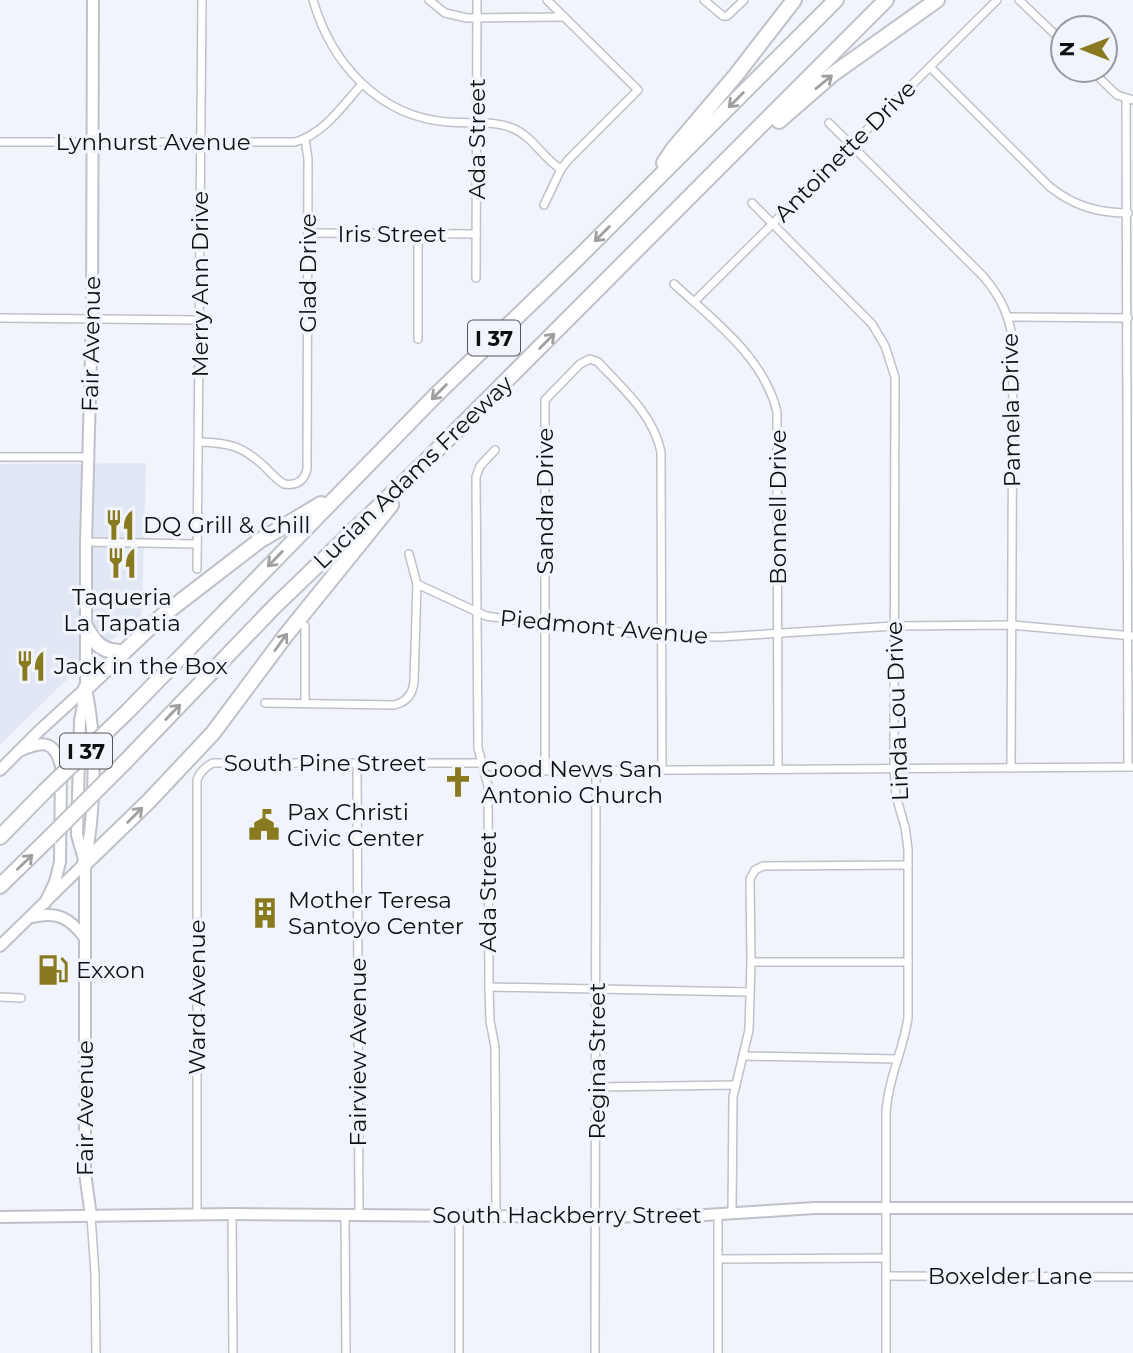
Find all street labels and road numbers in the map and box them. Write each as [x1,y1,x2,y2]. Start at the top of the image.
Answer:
street label: Antoinette Drive [768,74,922,228]
street label: Ada Street [463,78,491,200]
street label: Lynhurst Avenue [55,128,251,156]
street label: Merry Ann Drive [186,191,214,377]
street label: Glad Drive [294,213,322,333]
street label: Iris Street [338,220,446,248]
street label: Fair Avenue [76,276,106,412]
road number: I 37 [468,320,520,356]
street label: Pamela Drive [996,333,1026,487]
street label: Lucian Adams Freeway [307,369,519,575]
street label: Sandra Drive [531,428,559,574]
street label: Bonnell Drive [764,429,792,585]
street label: Piedmont Avenue [499,604,709,650]
street label: Linda Lou Drive [880,621,914,801]
road number: I 37 [60,734,112,768]
street label: South Pine Street [224,749,426,777]
street label: Ada Street [474,831,502,953]
street label: Ward Avenue [183,919,211,1075]
street label: Fairview Avenue [344,958,372,1146]
street label: Regina Street [583,982,611,1140]
street label: Fair Avenue [71,1040,99,1176]
street label: South Hackberry Street [432,1201,702,1229]
street label: Boxelder Lane [928,1262,1092,1290]

